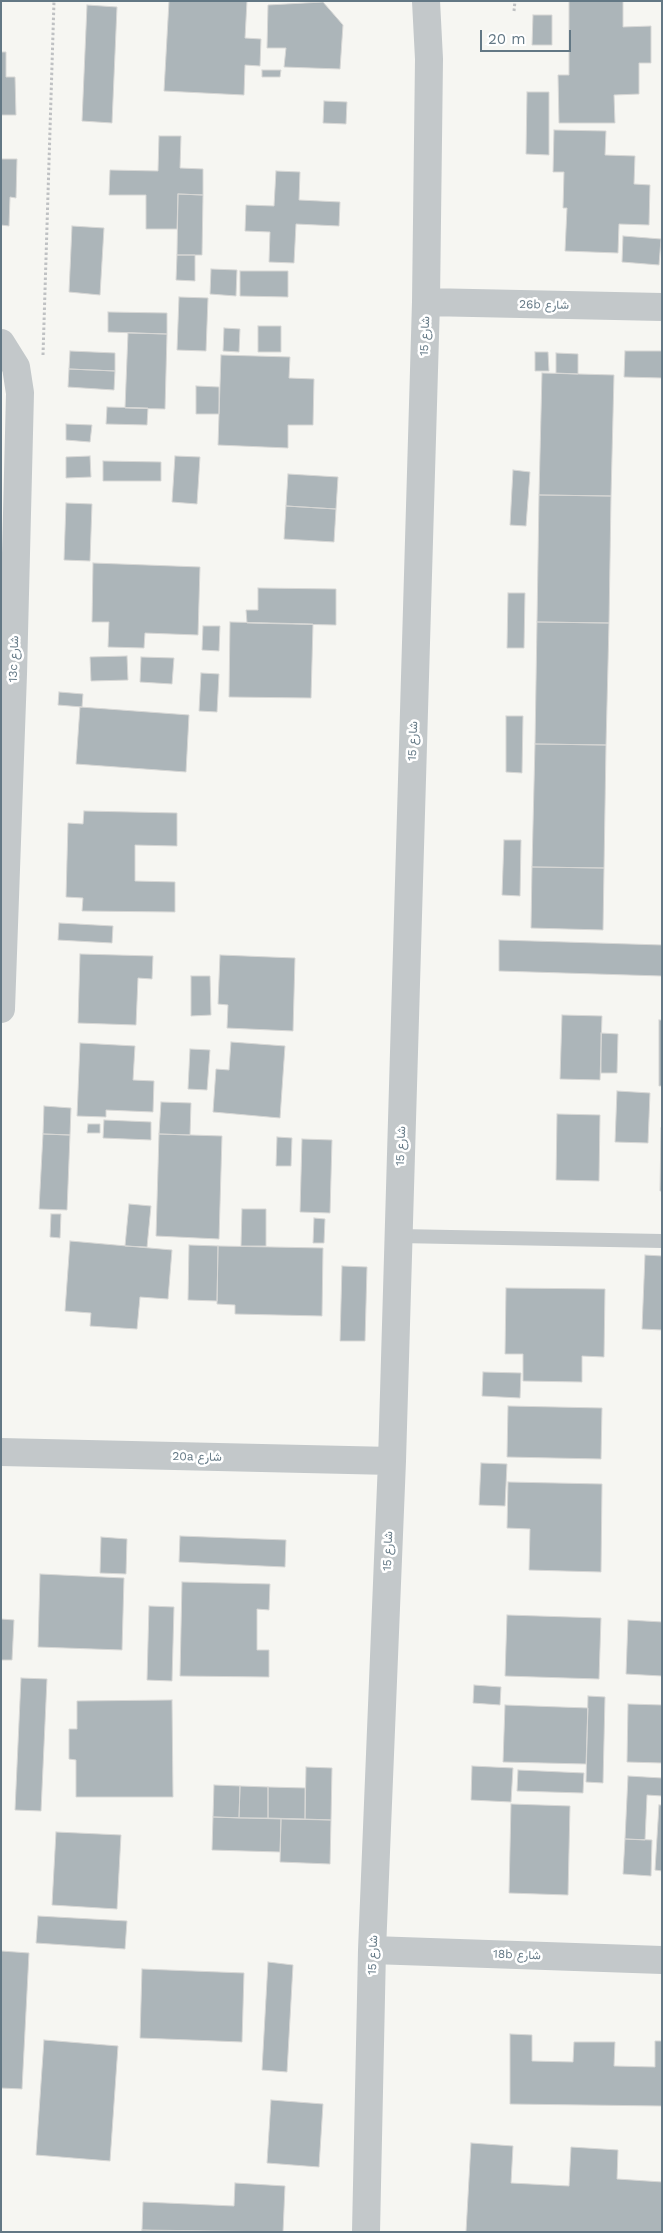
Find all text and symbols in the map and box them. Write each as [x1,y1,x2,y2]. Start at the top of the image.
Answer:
scale bar [483,20,574,52]
text: 20 m [488,30,526,48]
street label: 26b شارع [519,297,569,313]
street label: شارع 15 [417,316,433,356]
street label: 13c شارع [6,635,22,683]
street label: شارع 15 [405,721,421,761]
street label: شارع 15 [393,1126,409,1166]
street label: 20a شارع [172,1449,222,1465]
street label: شارع 15 [380,1531,396,1571]
street label: شارع 15 [365,1935,381,1975]
street label: 18b شارع [493,1947,541,1963]

